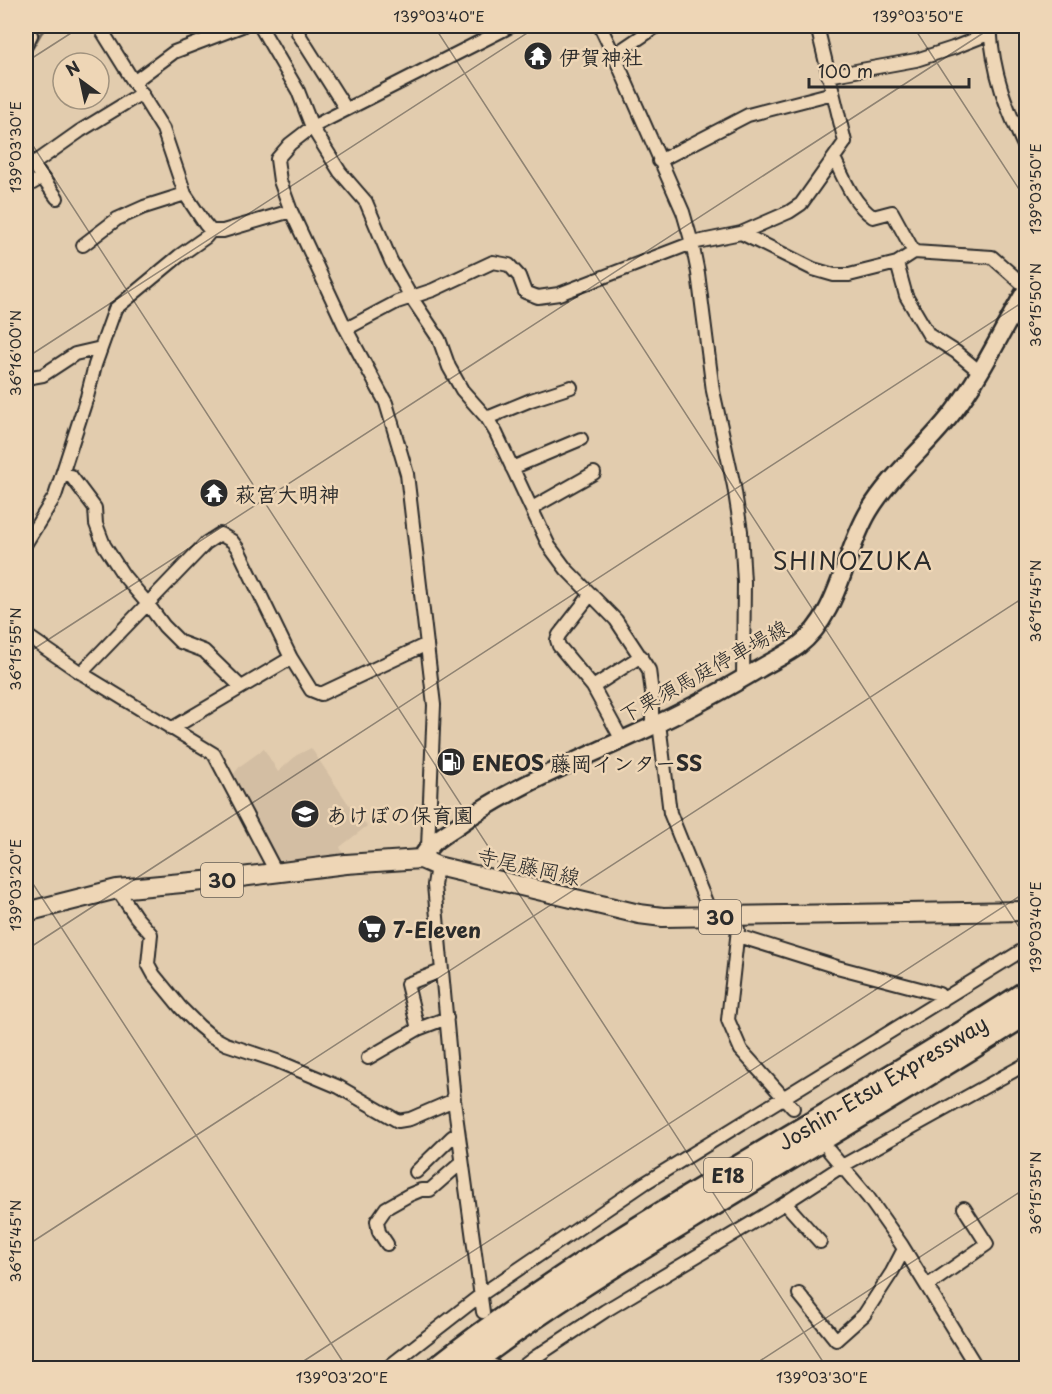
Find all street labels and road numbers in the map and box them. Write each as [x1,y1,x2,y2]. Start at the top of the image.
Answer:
street label: 下栗須馬庭停車場線 [613,610,793,730]
street label: 寺尾藤岡線 [474,838,584,892]
road number: 30 [201,863,243,897]
road number: 30 [699,900,741,934]
street label: Joshin-Etsu Expressway [771,1007,993,1157]
road number: E18 [704,1158,752,1192]

